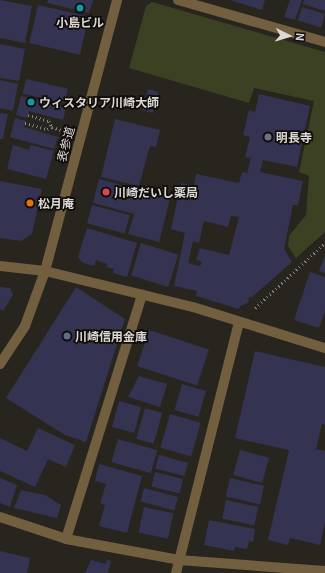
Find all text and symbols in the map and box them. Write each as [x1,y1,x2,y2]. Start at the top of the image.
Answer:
marker: 小島ビル [75,3,85,13]
place label: 小島ビル [56,15,104,29]
north arrow [269,16,309,56]
text: N [293,32,309,42]
place label: ウィスタリア川崎大師 [39,95,159,109]
marker: ウィスタリア川崎大師 [26,97,36,107]
street label: 表参道 [53,125,77,163]
place label: 明長寺 [276,130,312,144]
marker: 明長寺 [263,132,273,142]
place label: 川崎だいし薬局 [114,185,198,199]
marker: 川崎だいし薬局 [101,187,111,197]
place label: 松月庵 [38,196,74,210]
marker: 松月庵 [25,198,35,208]
place label: 川崎信用金庫 [75,329,147,343]
marker: 川崎信用金庫 [62,331,72,341]

